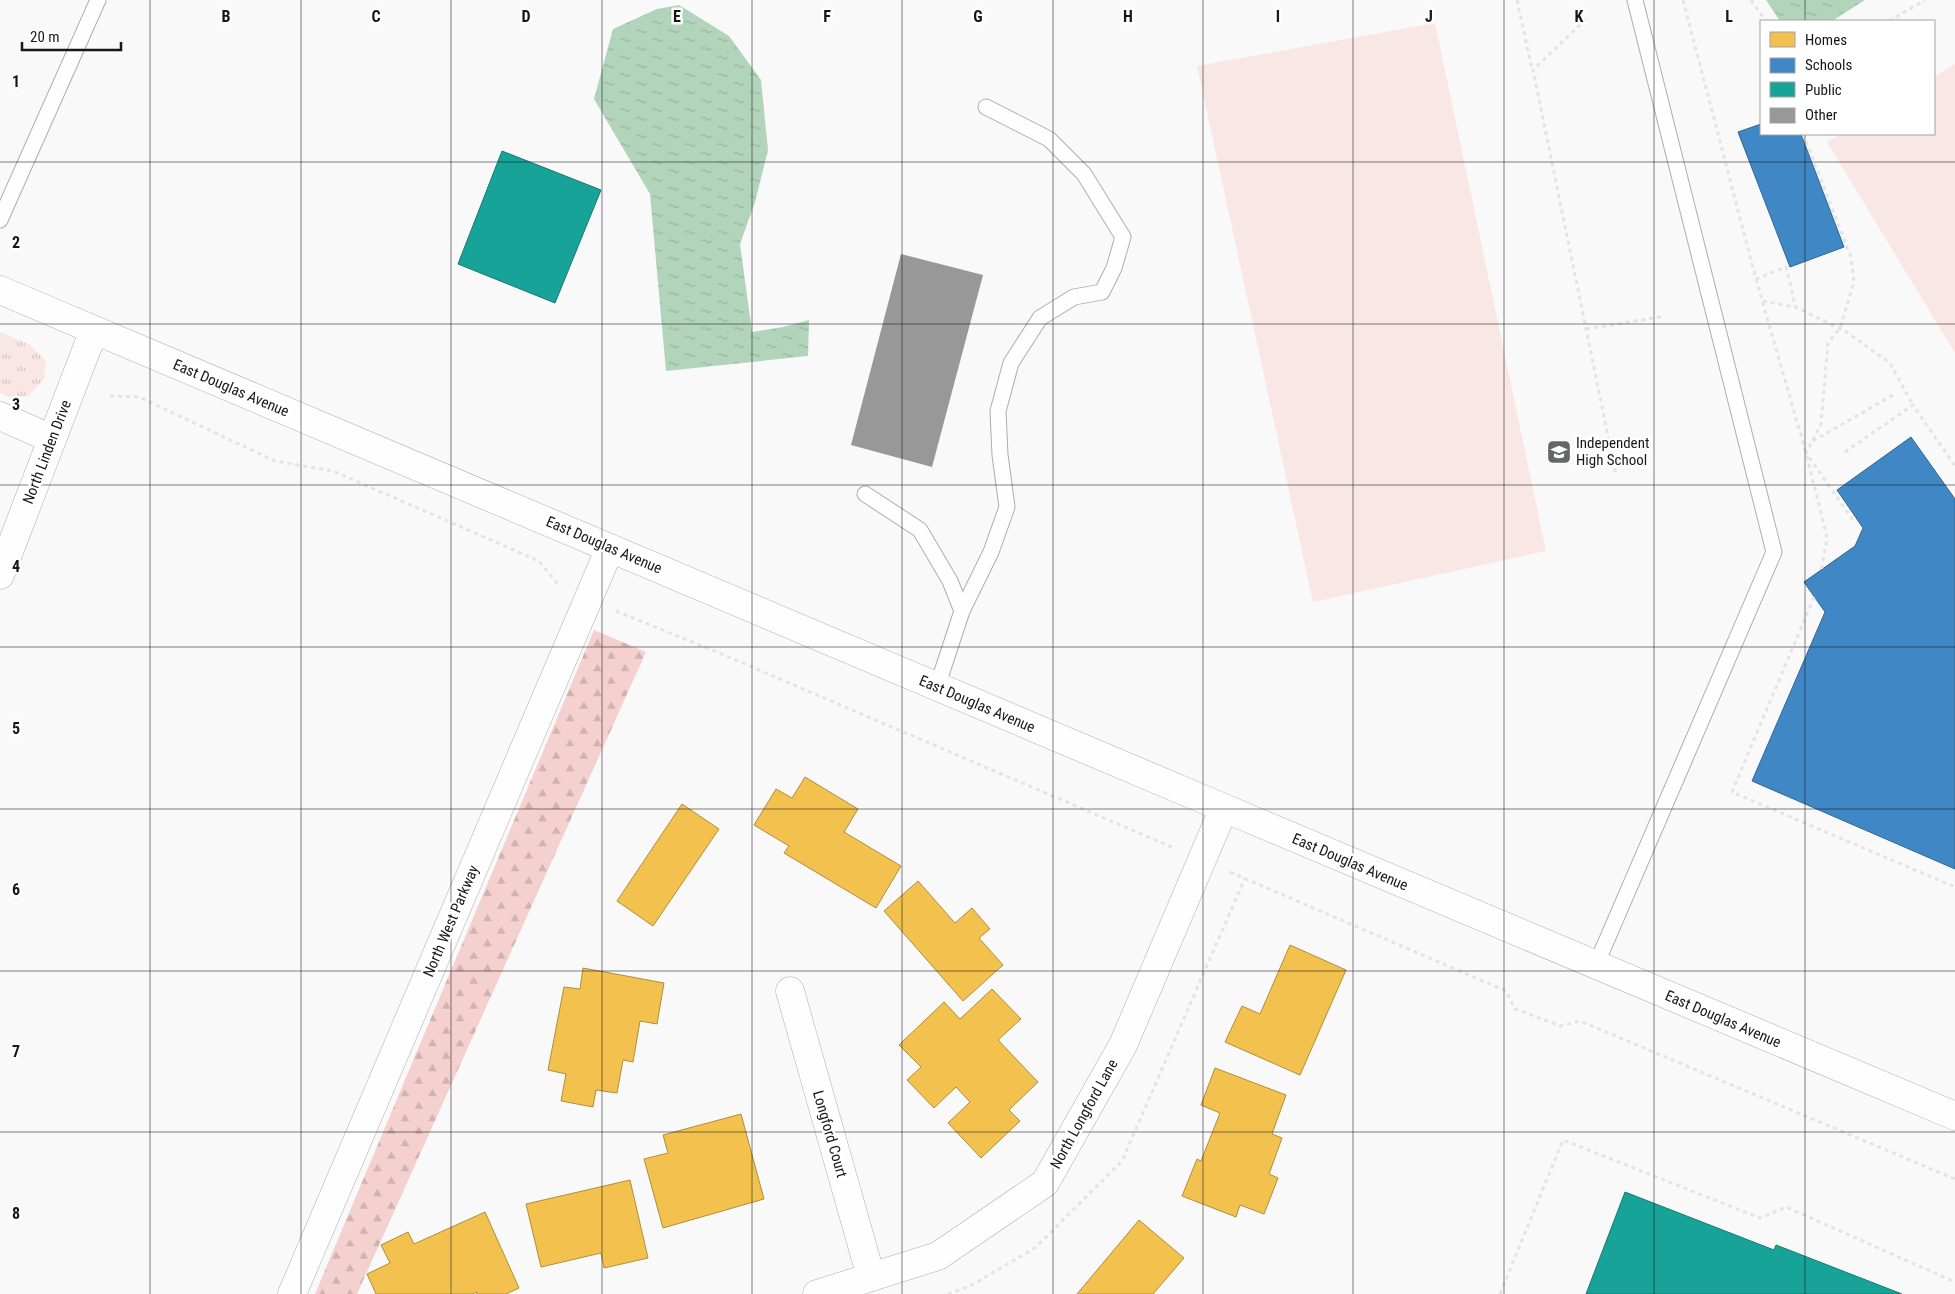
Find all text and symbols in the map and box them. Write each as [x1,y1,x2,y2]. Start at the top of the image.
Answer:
text: B [222,7,231,26]
text: C [371,7,381,26]
text: D [521,7,531,26]
text: E [673,7,681,26]
text: F [823,7,831,26]
text: G [973,7,983,26]
text: H [1123,7,1133,26]
text: I [1276,7,1280,26]
text: J [1425,7,1433,26]
text: K [1575,7,1584,26]
text: L [1725,7,1733,26]
scale bar [22,20,121,52]
legend [1760,20,1935,135]
text: 20 m [30,28,60,46]
text: Homes [1805,31,1847,49]
text: Schools [1805,56,1852,74]
text: 1 [12,72,20,91]
text: Public [1805,81,1842,99]
text: Other [1805,106,1838,124]
text: 2 [12,233,20,252]
street label: East Douglas Avenue [170,355,292,421]
text: 3 [12,395,20,414]
street label: North Linden Drive [19,398,75,506]
place label: Independent High School [1576,434,1649,469]
school or university icon: Independent High School [1546,439,1572,465]
street label: East Douglas Avenue [543,512,665,578]
text: 4 [12,557,20,576]
street label: East Douglas Avenue [916,671,1038,737]
text: 5 [12,719,20,738]
street label: East Douglas Avenue [1289,829,1411,895]
street label: North West Parkway [419,862,483,980]
text: 6 [12,880,20,899]
street label: East Douglas Avenue [1662,986,1784,1052]
text: 7 [12,1042,20,1061]
street label: North Longford Lane [1046,1056,1122,1172]
street label: Longford Court [809,1088,851,1180]
text: 8 [12,1204,20,1223]

